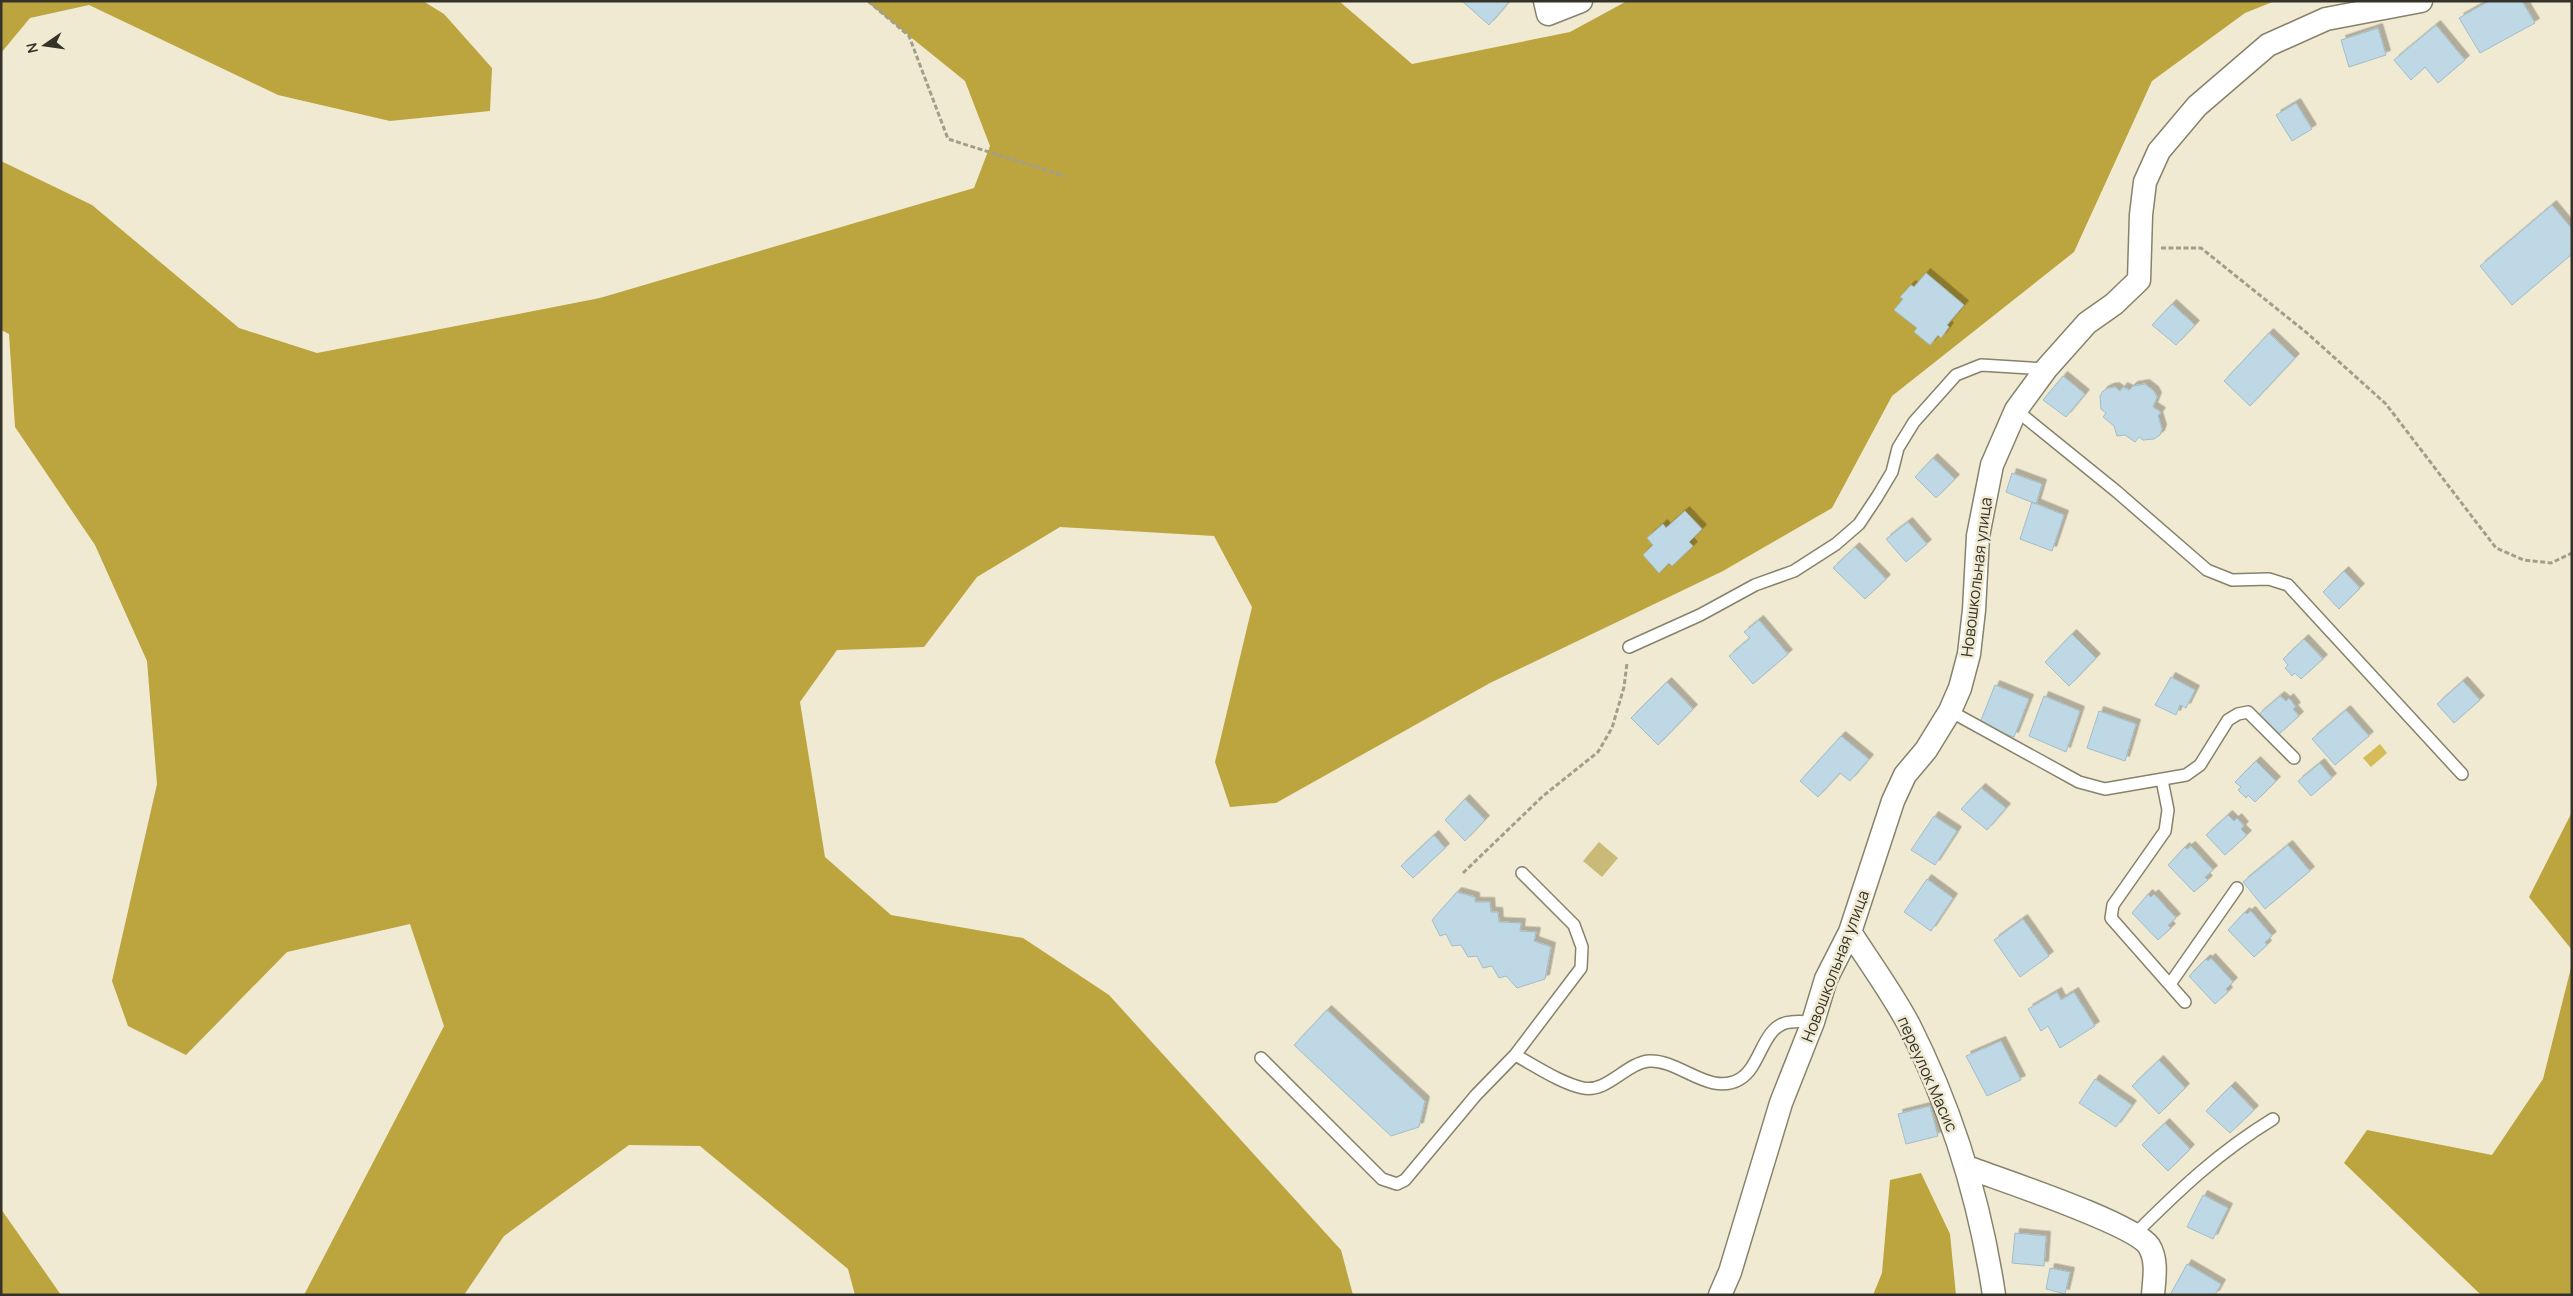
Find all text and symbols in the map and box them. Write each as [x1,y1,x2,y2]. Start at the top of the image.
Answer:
north arrow [20,20,70,70]
text: N [21,41,42,55]
street label: Новошкольная улица [1955,496,1997,658]
street label: Новошкольная улица [1796,887,1874,1045]
street label: переулок Масис [1893,1013,1963,1135]

